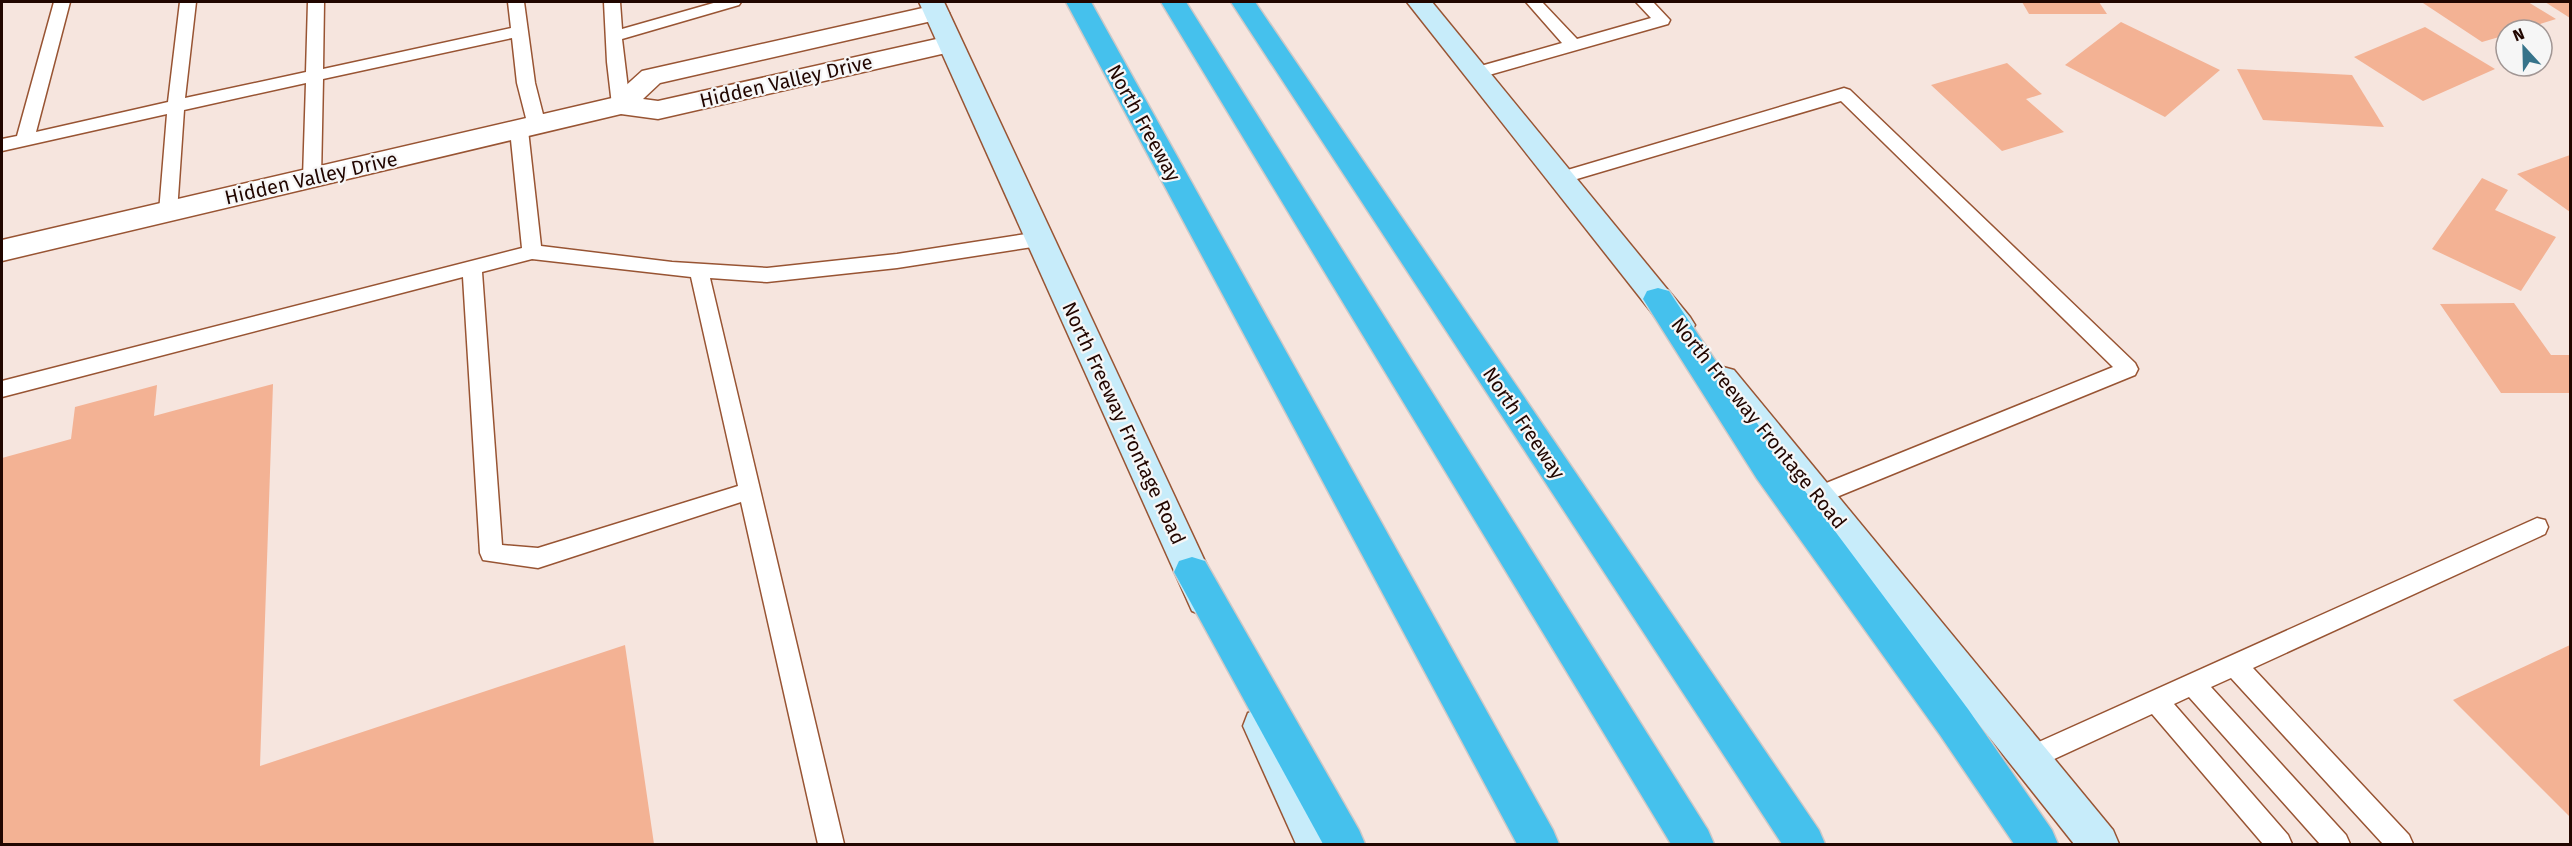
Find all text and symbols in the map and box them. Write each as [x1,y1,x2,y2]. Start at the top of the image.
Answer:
north arrow [2494,18,2554,78]
text: N [2510,24,2527,45]
street label: Hidden Valley Drive [697,49,875,113]
street label: North Freeway [1102,60,1186,186]
street label: Hidden Valley Drive [222,146,400,210]
street label: North Freeway Frontage Road [1057,298,1191,548]
street label: North Freeway Frontage Road [1666,312,1852,534]
street label: North Freeway [1478,362,1570,484]

